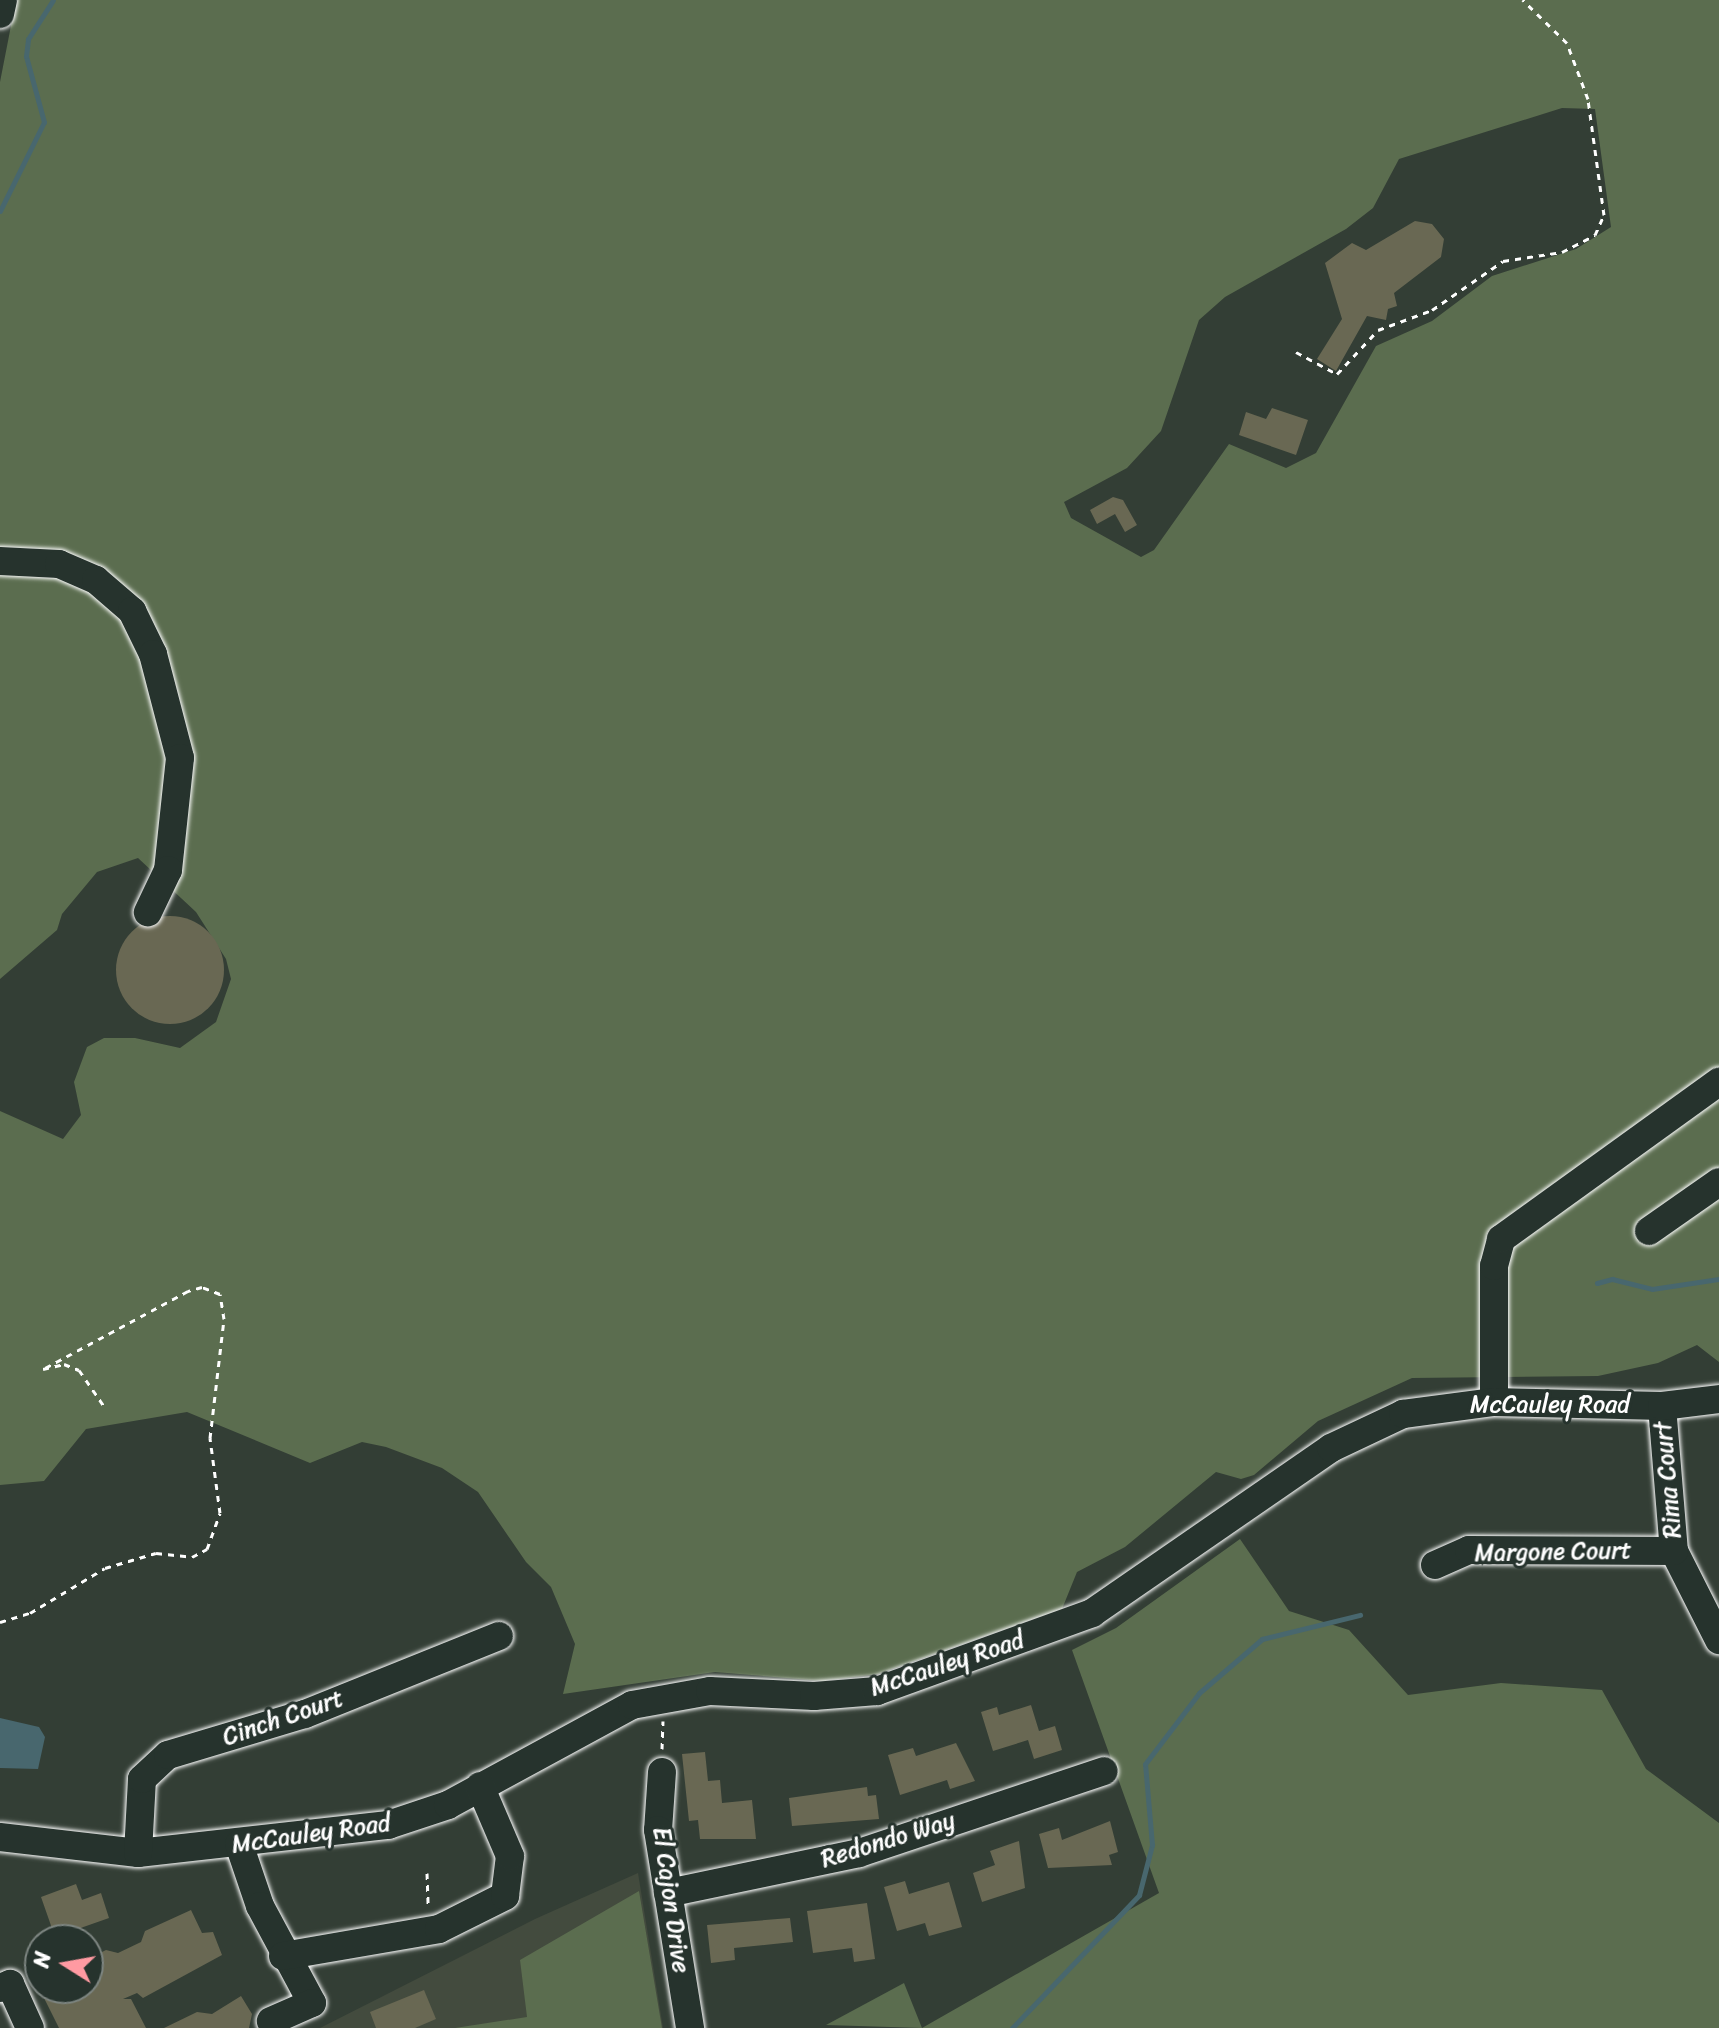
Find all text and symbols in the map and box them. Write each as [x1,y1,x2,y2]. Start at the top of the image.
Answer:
street label: McCauley Road [1470,1391,1630,1419]
street label: Rima Court [1649,1420,1687,1540]
street label: Margone Court [1474,1536,1632,1568]
street label: McCauley Road [867,1626,1027,1702]
street label: Cinch Court [219,1684,347,1752]
street label: Redondo Way [818,1806,958,1874]
street label: McCauley Road [230,1809,392,1859]
street label: El Cajon Drive [647,1825,695,1975]
north arrow [24,1924,104,2004]
text: N [21,1949,63,1971]

